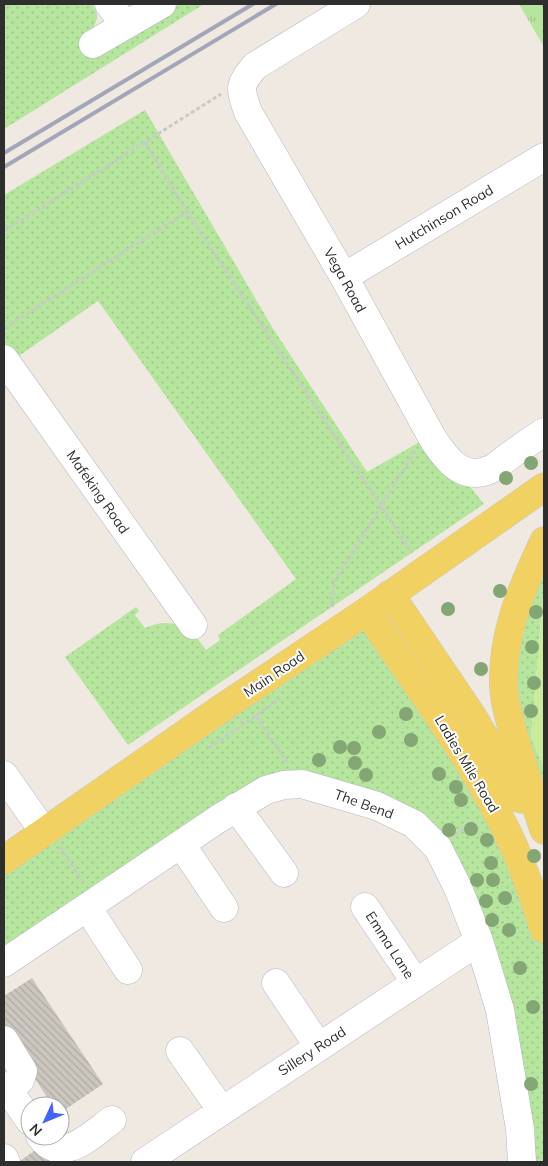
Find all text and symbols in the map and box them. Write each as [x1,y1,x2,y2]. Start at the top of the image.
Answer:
street label: Hutchinson Road [392,181,496,253]
street label: Vega Road [320,244,370,316]
street label: Mafeking Road [63,447,133,537]
street label: Main Road [240,647,308,701]
street label: Ladies Mile Road [431,712,503,816]
street label: The Bend [332,785,396,823]
street label: Emma Lane [362,908,418,982]
street label: Sillery Road [275,1022,349,1080]
north arrow [20,1096,70,1146]
text: N [26,1120,46,1140]

